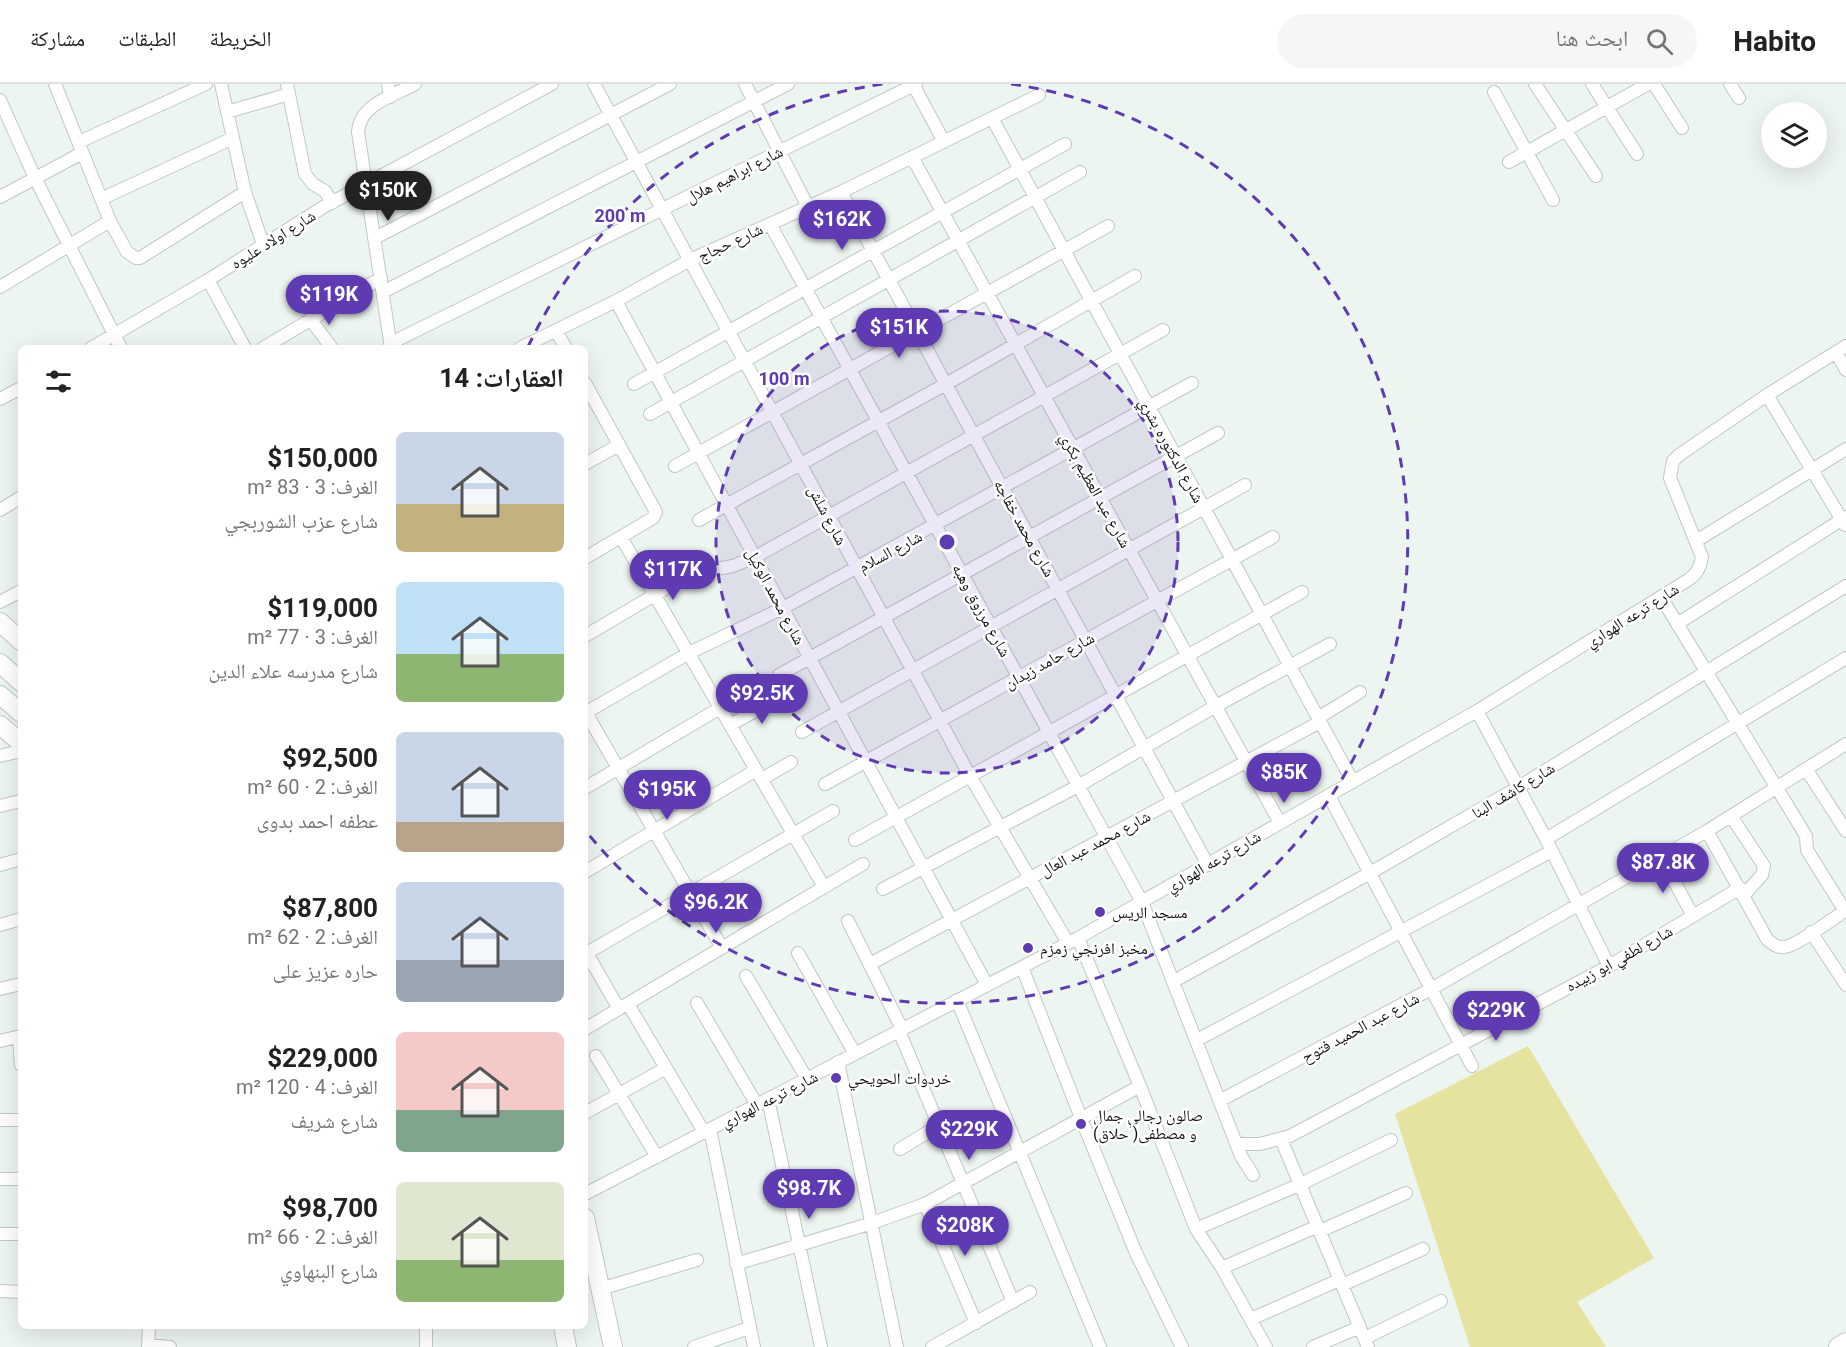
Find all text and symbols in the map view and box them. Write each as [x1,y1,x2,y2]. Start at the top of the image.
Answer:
search box [1277,14,1697,68]
icon: search [1643,25,1676,58]
text: Habito [1733,25,1816,58]
text: ابحث هنا [1556,26,1628,51]
text: مشاركة [30,27,85,51]
text: الطبقات [118,27,177,51]
text: الخريطة [210,27,271,51]
map controls [1761,102,1827,168]
button: layers [1761,102,1827,168]
street label: شارع ابراهيم هلال [682,142,786,208]
pin: $150K [346,171,430,222]
text: $150K [359,178,417,202]
pin: $162K [800,200,884,251]
text: 200 m [594,205,646,226]
street label: شارع اولاد عليوه [227,206,320,274]
text: $162K [813,207,871,231]
street label: شارع حجاج [695,219,766,267]
pin: $119K [287,275,371,326]
text: $119K [300,282,358,306]
pin: $151K [857,308,941,359]
text: $151K [870,315,928,339]
text: العقارات: 14 [439,363,564,393]
icon: filters [42,365,75,398]
text: 100 m [758,368,810,389]
street label: شارع الدكتوره بشري [1132,394,1208,508]
street label: شارع عبد العظيم بكري [1053,429,1135,553]
text: $150,000 [267,443,378,473]
icon: home [444,456,516,528]
text: الغرف: 3 · 83 m² [247,475,378,499]
street label: شارع محمد خفاجه [989,476,1059,581]
street label: شارع شلش [803,482,851,549]
text: شارع عزب الشوربجي [225,509,378,533]
street label: شارع السلام [855,527,926,577]
centre of rings [937,532,957,552]
street label: شارع محمد الوكيل [741,545,809,648]
pin: $117K [631,550,715,601]
text: $117K [644,557,702,581]
street label: شارع مرزوق وهبه [947,560,1015,661]
street label: شارع ترعه الهواري [1582,579,1684,654]
text: $119,000 [267,593,378,623]
icon: home [444,606,516,678]
text: الغرف: 3 · 77 m² [247,625,378,649]
street label: شارع حامد زيدان [1001,628,1098,694]
text: شارع مدرسه علاء الدين [208,659,378,683]
pin: $92.5K [713,674,811,725]
text: $92.5K [730,681,794,705]
text: $92,500 [282,743,378,773]
pin: $85K [1248,753,1320,804]
icon: home [444,756,516,828]
street label: شارع كاشف البنا [1468,758,1559,823]
text: $85K [1260,760,1308,784]
pin: $195K [625,770,709,821]
text: الغرف: 2 · 60 m² [247,775,378,799]
text: $195K [638,777,696,801]
street label: شارع محمد عبد العال [1037,806,1154,881]
text: عطفه احمد بدوى [257,809,378,833]
street label: شارع ترعه الهواري [1162,827,1266,899]
pin: $87.8K [1614,843,1712,894]
text: $87.8K [1631,850,1695,874]
pin: $96.2K [667,883,765,934]
text: $96.2K [684,890,748,914]
text: $87,800 [282,893,378,923]
place label: مسجد الريس [1112,903,1188,923]
marker: مسجد الريس [1093,905,1107,919]
icon: home [444,906,516,978]
street label: شارع لطفي ابو زبيده [1563,921,1677,998]
text: الغرف: 2 · 62 m² [247,925,378,949]
place label: مخبز افرنجي زمزم [1040,939,1148,961]
marker: مخبز افرنجي زمزم [1021,941,1035,955]
text: حاره عزيز على [273,959,378,983]
street label: شارع عبد الحميد فتوح [1298,988,1423,1067]
pin: $229K [1454,991,1538,1042]
text: $229K [1467,998,1525,1022]
text: $229,000 [267,1043,378,1073]
icon: home [444,1056,516,1128]
street label: شارع ترعه الهواري [718,1067,822,1135]
place label: خردوات الحويحي [848,1069,951,1091]
marker: خردوات الحويحي [829,1071,843,1085]
text: الغرف: 4 · 120 m² [236,1075,378,1099]
place label: صالون رجالي جمال و مصطفى( حلاق) [1093,1106,1203,1144]
text: شارع شريف [291,1109,378,1133]
pin: $229K [927,1110,1011,1161]
text: $229K [940,1117,998,1141]
marker: صالون رجالي جمال و مصطفى( حلاق) [1074,1117,1088,1131]
pin: $98.7K [760,1169,858,1220]
text: $98.7K [777,1176,841,1200]
text: $98,700 [282,1193,378,1223]
icon: home [444,1206,516,1278]
pin: $208K [923,1206,1007,1257]
text: $208K [936,1213,994,1237]
text: الغرف: 2 · 66 m² [247,1225,378,1249]
text: شارع البنهاوي [280,1259,378,1283]

